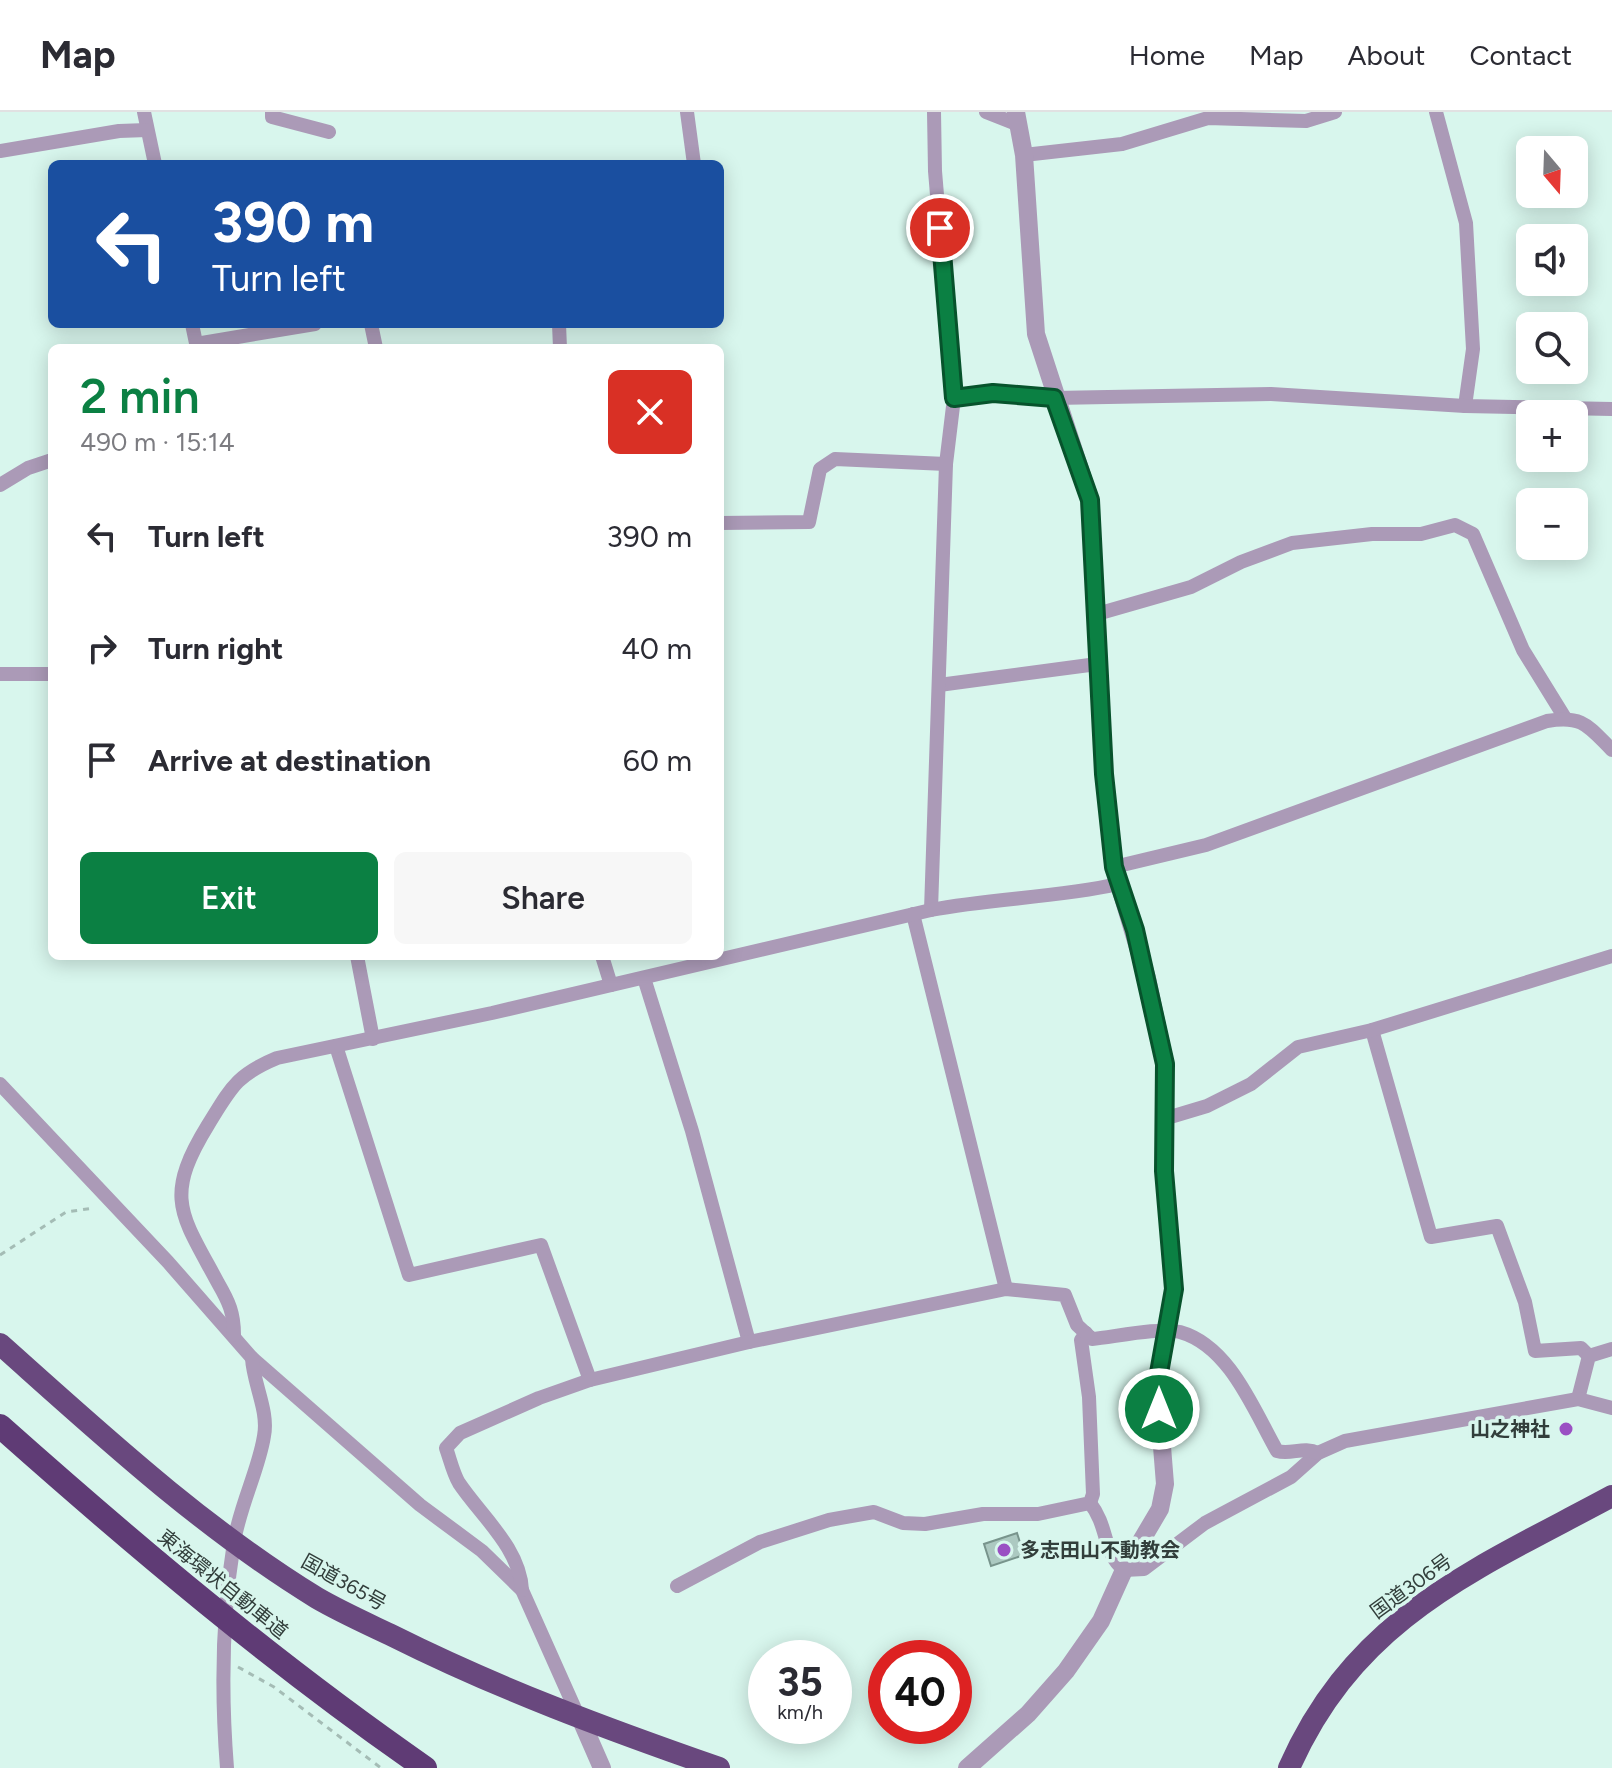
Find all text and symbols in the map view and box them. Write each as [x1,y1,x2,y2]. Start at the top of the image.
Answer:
text: Map [40,32,116,78]
text: Home [1129,38,1205,72]
text: Map [1249,38,1304,72]
text: About [1348,38,1425,72]
text: Contact [1469,38,1572,72]
north arrow [1516,136,1588,208]
map controls [1516,136,1588,560]
text: 390 m [212,189,374,256]
icon: left [80,192,184,296]
pin [906,194,974,262]
icon: arrive [918,206,962,250]
button: sound [1516,224,1588,296]
text: Turn left [212,257,346,300]
button: search [1516,312,1588,384]
text: 2 min [80,367,200,425]
button: close [608,370,692,454]
button: + [1516,400,1588,472]
text: 490 m · 15:14 [80,426,235,458]
button: − [1516,488,1588,560]
icon: left [80,514,124,558]
text: Turn left [148,518,265,555]
text: 390 m [607,518,692,555]
icon: right [80,626,124,670]
text: Turn right [148,630,283,667]
text: 40 m [621,630,692,667]
icon: arrive [80,738,124,782]
text: Arrive at destination [148,742,431,779]
text: 60 m [623,742,692,779]
button: Exit [80,852,378,944]
button: Share [394,852,692,944]
position arrow [1117,1367,1201,1451]
place label: 山之神社 [1470,1417,1550,1441]
marker: 山之神社 [1557,1420,1575,1438]
street label: 東海環状自動車道 [153,1524,293,1644]
place label: 多志田山不動教会 [1020,1538,1180,1562]
marker: 多志田山不動教会 [995,1541,1013,1559]
street label: 国道306号 [1366,1548,1456,1624]
street label: 国道365号 [297,1549,391,1615]
speed limit sign: 40 [868,1640,972,1744]
text: 35 [777,1658,823,1706]
text: km/h [777,1700,823,1724]

